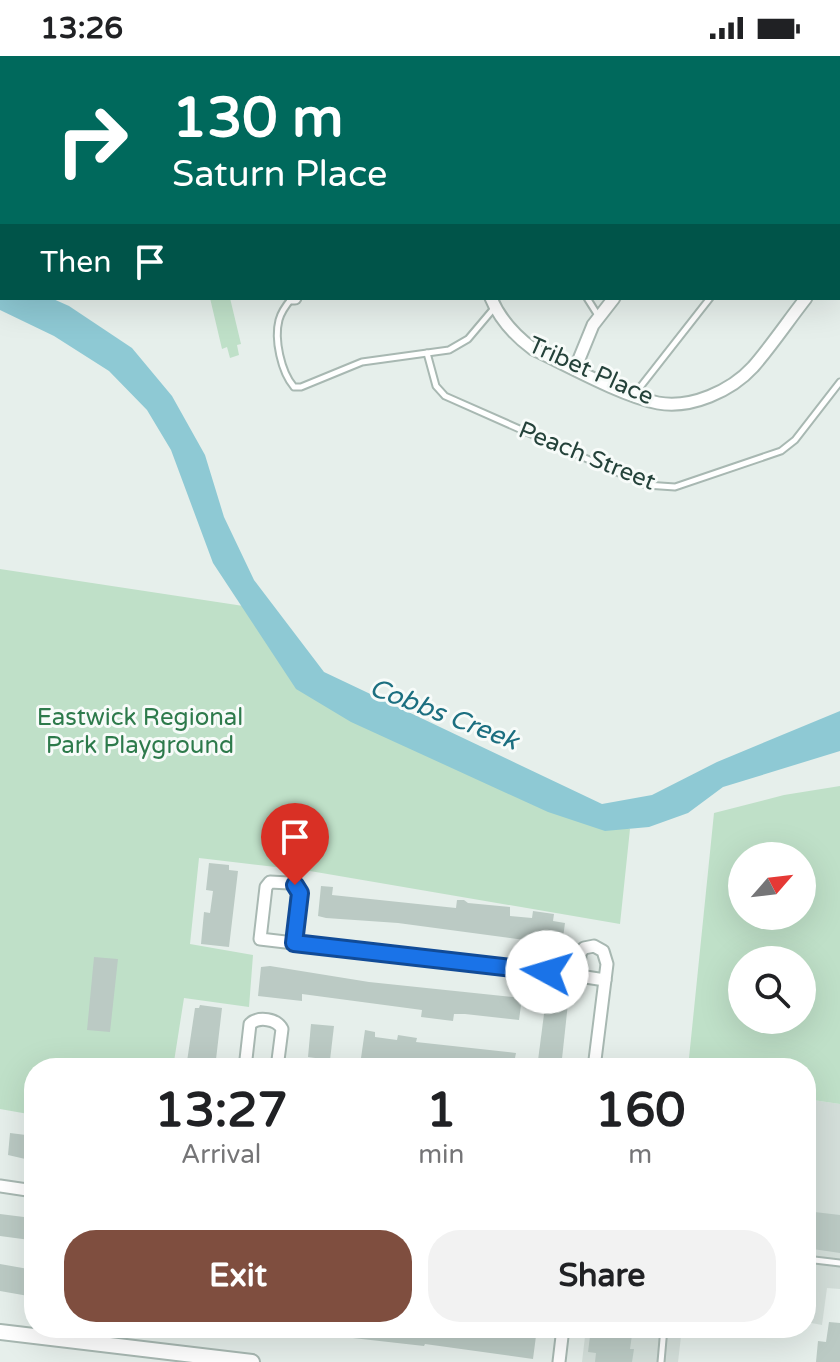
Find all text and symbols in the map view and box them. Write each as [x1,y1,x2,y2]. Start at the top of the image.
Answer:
text: 13:26 [40,10,123,47]
text: 130 m [172,85,343,152]
icon: right [40,88,144,192]
text: Saturn Place [172,153,387,196]
icon: arrive [128,240,172,284]
text: Then [40,244,112,281]
street label: Tribet Place [524,330,658,412]
street label: Peach Street [514,415,660,497]
water label: Cobbs Creek [365,671,524,757]
park label: Eastwick Regional Park Playground [37,703,243,760]
pin [261,803,329,885]
icon: arrive [273,815,317,859]
north arrow [728,842,816,930]
map controls [728,842,816,1034]
position arrow [505,930,589,1014]
button: search [728,946,816,1034]
text: 13:27 [155,1082,288,1140]
text: 1 [426,1082,456,1140]
text: 160 [595,1082,685,1140]
text: Arrival [181,1139,261,1170]
text: min [418,1139,464,1170]
text: m [628,1139,652,1170]
button: Exit [64,1230,412,1322]
button: Share [428,1230,776,1322]

